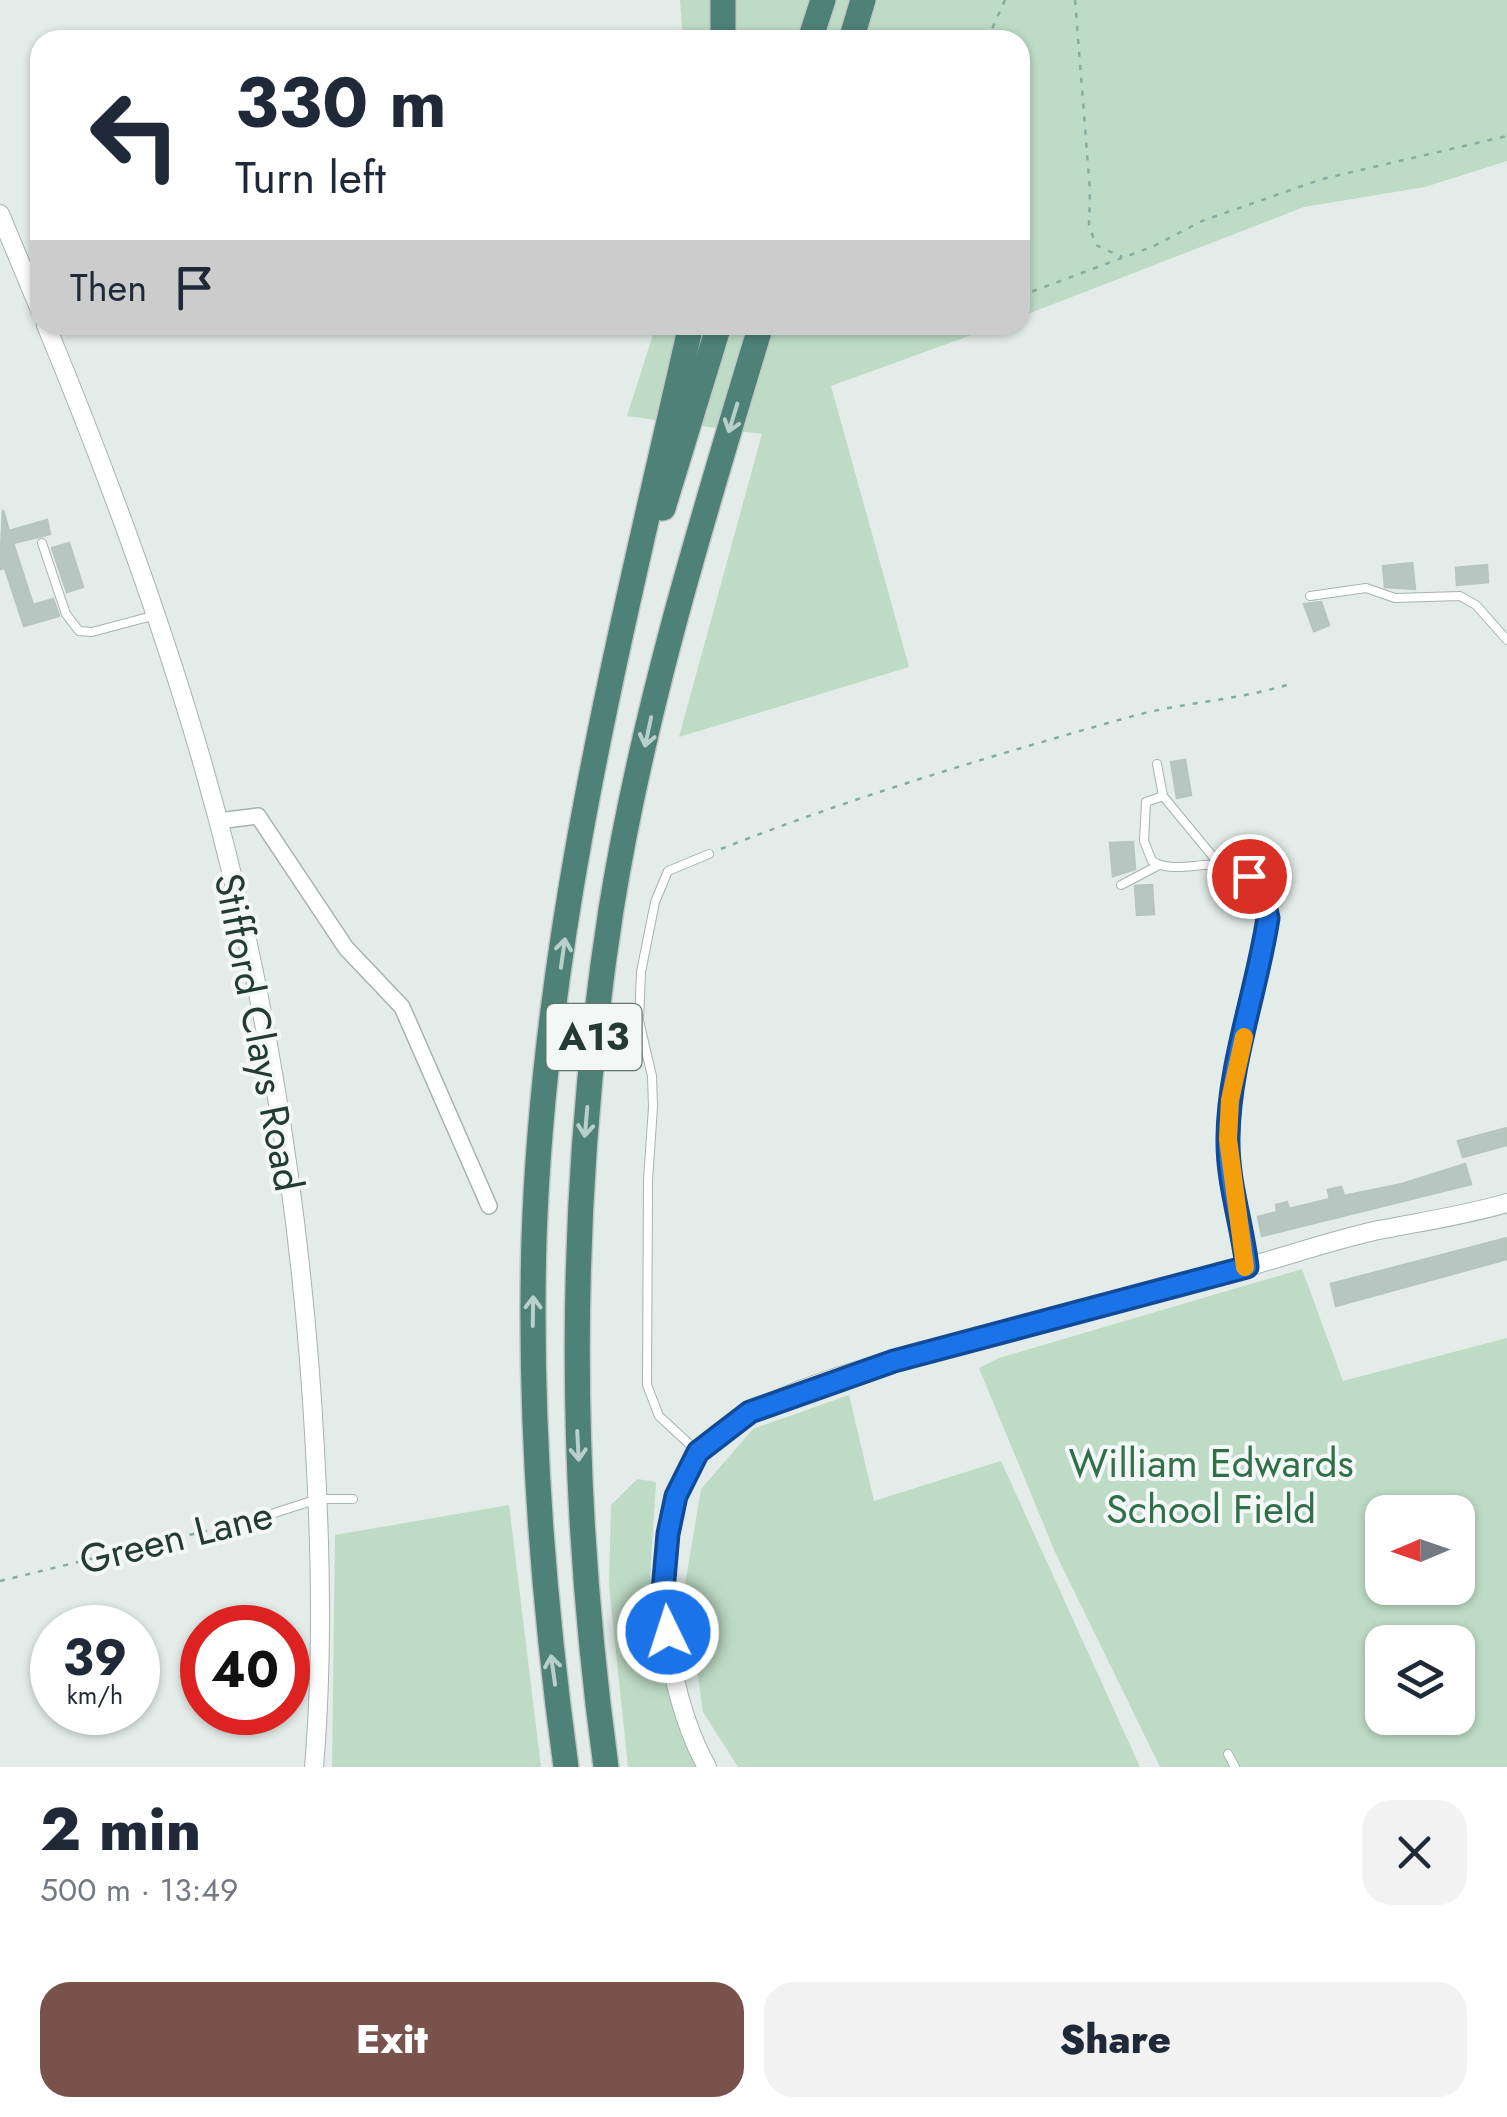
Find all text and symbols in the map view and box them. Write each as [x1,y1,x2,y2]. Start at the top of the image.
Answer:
text: 330 m [235,52,447,153]
icon: left [70,70,200,200]
text: Turn left [235,145,386,210]
text: Then [70,260,147,315]
icon: arrive [167,260,222,315]
one-way arrow [723,402,741,434]
one-way arrow [637,715,656,747]
pin [1207,834,1292,919]
icon: arrive [1222,849,1277,904]
street label: Stifford Clays Road [200,868,318,1196]
one-way arrow [555,937,573,970]
road number: A13 [546,1004,642,1070]
one-way arrow [576,1105,595,1137]
one-way arrow [524,1296,542,1328]
one-way arrow [568,1430,587,1462]
park label: William Edwards School Field [1068,1434,1354,1538]
street label: Green Lane [73,1485,279,1589]
north arrow [1365,1495,1475,1605]
map controls [1365,1495,1475,1735]
position arrow [616,1580,720,1684]
speed limit sign: 40 [180,1605,310,1735]
text: 39 [63,1621,127,1694]
button: layers [1365,1625,1475,1735]
one-way arrow [543,1655,562,1687]
text: km/h [67,1677,123,1713]
text: 2 min [40,1786,201,1873]
button: close [1362,1800,1467,1905]
text: 500 m · 13:49 [40,1867,238,1913]
button: Exit [40,1982,744,2097]
button: Share [764,1982,1467,2097]

